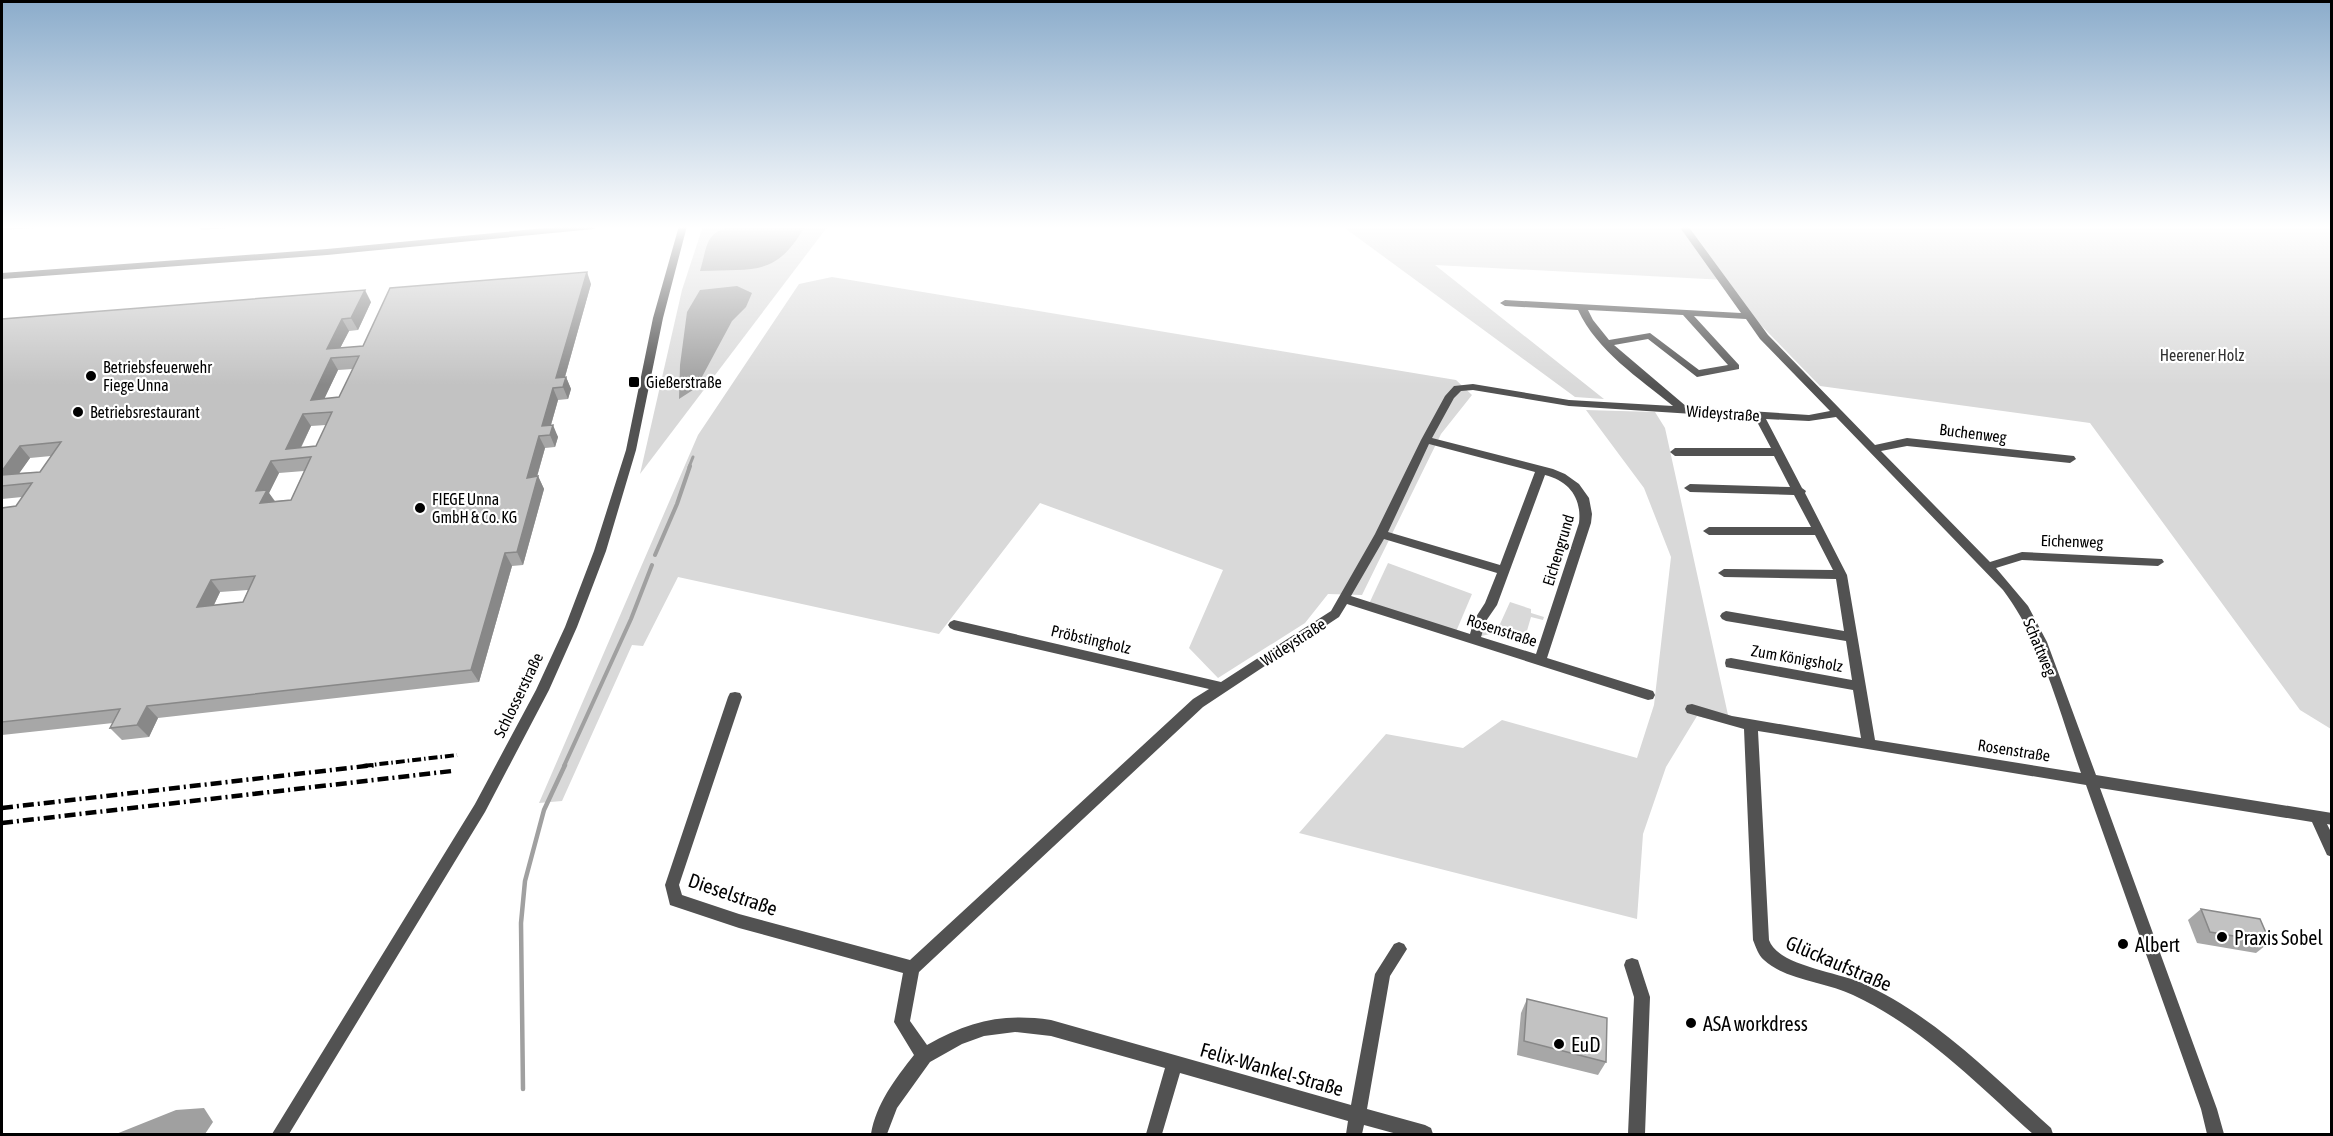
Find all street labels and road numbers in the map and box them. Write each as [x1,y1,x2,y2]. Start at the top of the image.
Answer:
street label: Wideystraße [1686,401,1760,426]
street label: Buchenweg [1938,420,2008,447]
street label: Eichengrund [1539,512,1578,588]
street label: Eichenweg [2040,531,2104,552]
street label: Rosenstraße [1464,610,1540,650]
street label: Wideystraße [1257,614,1329,670]
street label: Schattweg [2019,616,2060,679]
street label: Pröbstingholz [1049,621,1133,658]
street label: Zum Königsholz [1750,641,1845,676]
street label: Schlosserstraße [490,650,546,740]
street label: Rosenstraße [1977,735,2051,765]
street label: Dieselstraße [686,868,780,920]
street label: Glückaufstraße [1783,930,1895,996]
street label: Felix-Wankel-Straße [1198,1038,1346,1100]

